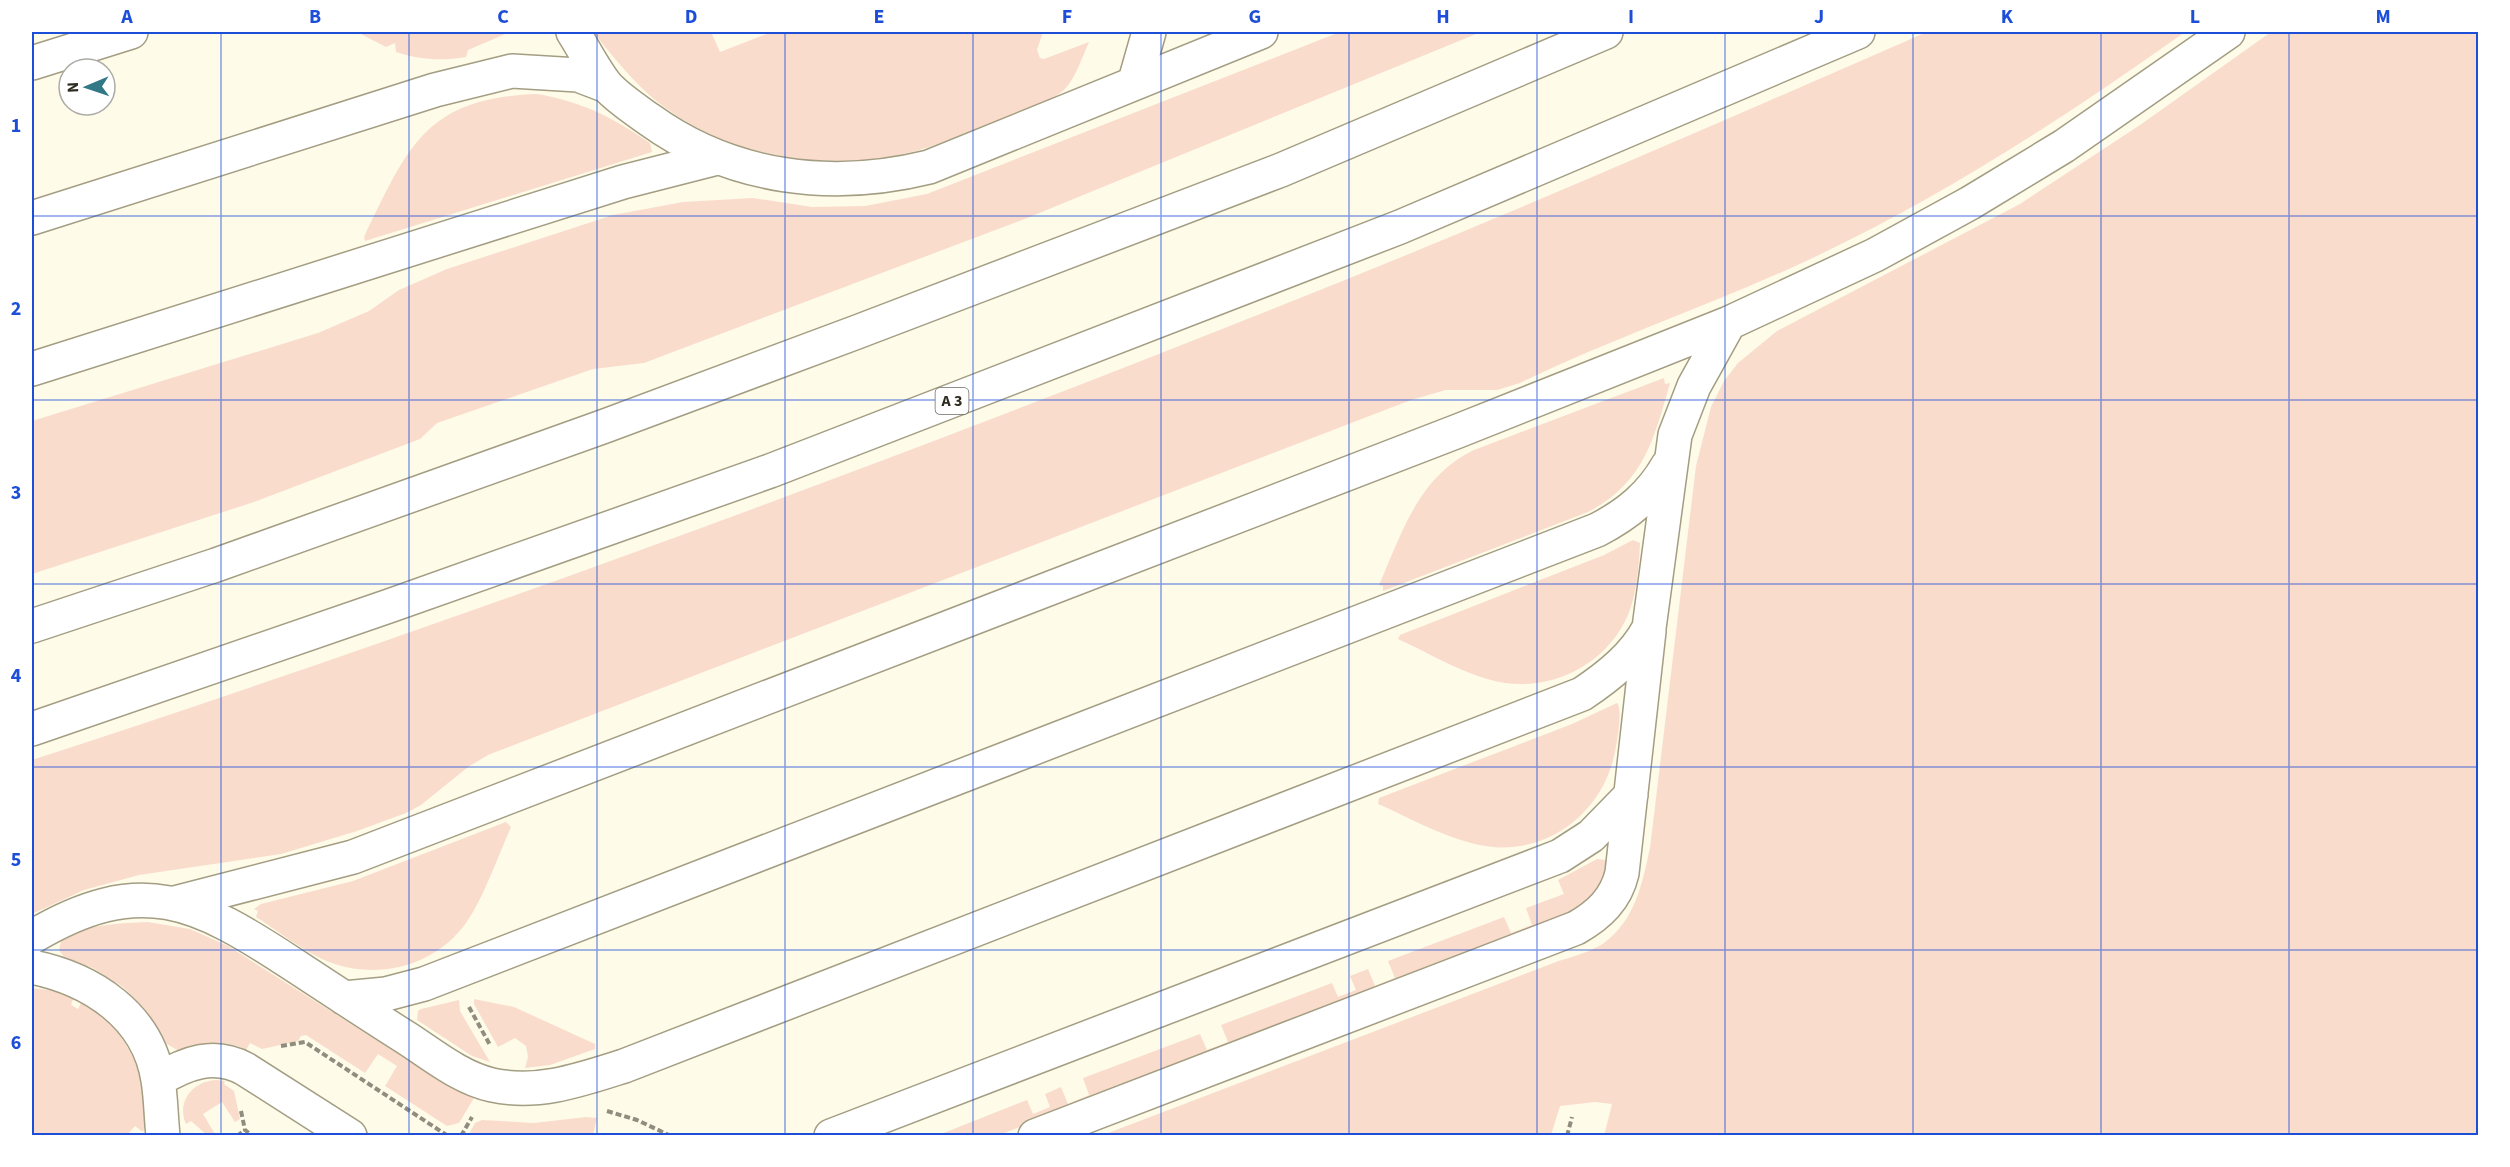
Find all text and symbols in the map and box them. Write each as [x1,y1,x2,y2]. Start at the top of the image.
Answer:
text: A [120,3,133,31]
text: B [309,3,321,31]
text: C [497,3,509,31]
text: D [685,3,697,31]
text: E [874,3,884,31]
text: F [1062,3,1072,31]
text: G [1249,3,1261,31]
text: H [1436,3,1450,31]
text: I [1628,3,1634,31]
text: J [1814,3,1824,31]
text: K [2001,3,2014,31]
text: L [2190,3,2200,31]
text: M [2375,3,2391,31]
north arrow [57,57,117,117]
text: N [62,82,84,93]
text: 1 [11,112,21,140]
text: 2 [11,295,21,323]
road number: A 3 [936,388,968,414]
text: 3 [11,479,21,507]
text: 4 [11,662,22,690]
text: 5 [11,846,21,874]
text: 6 [11,1029,21,1057]

